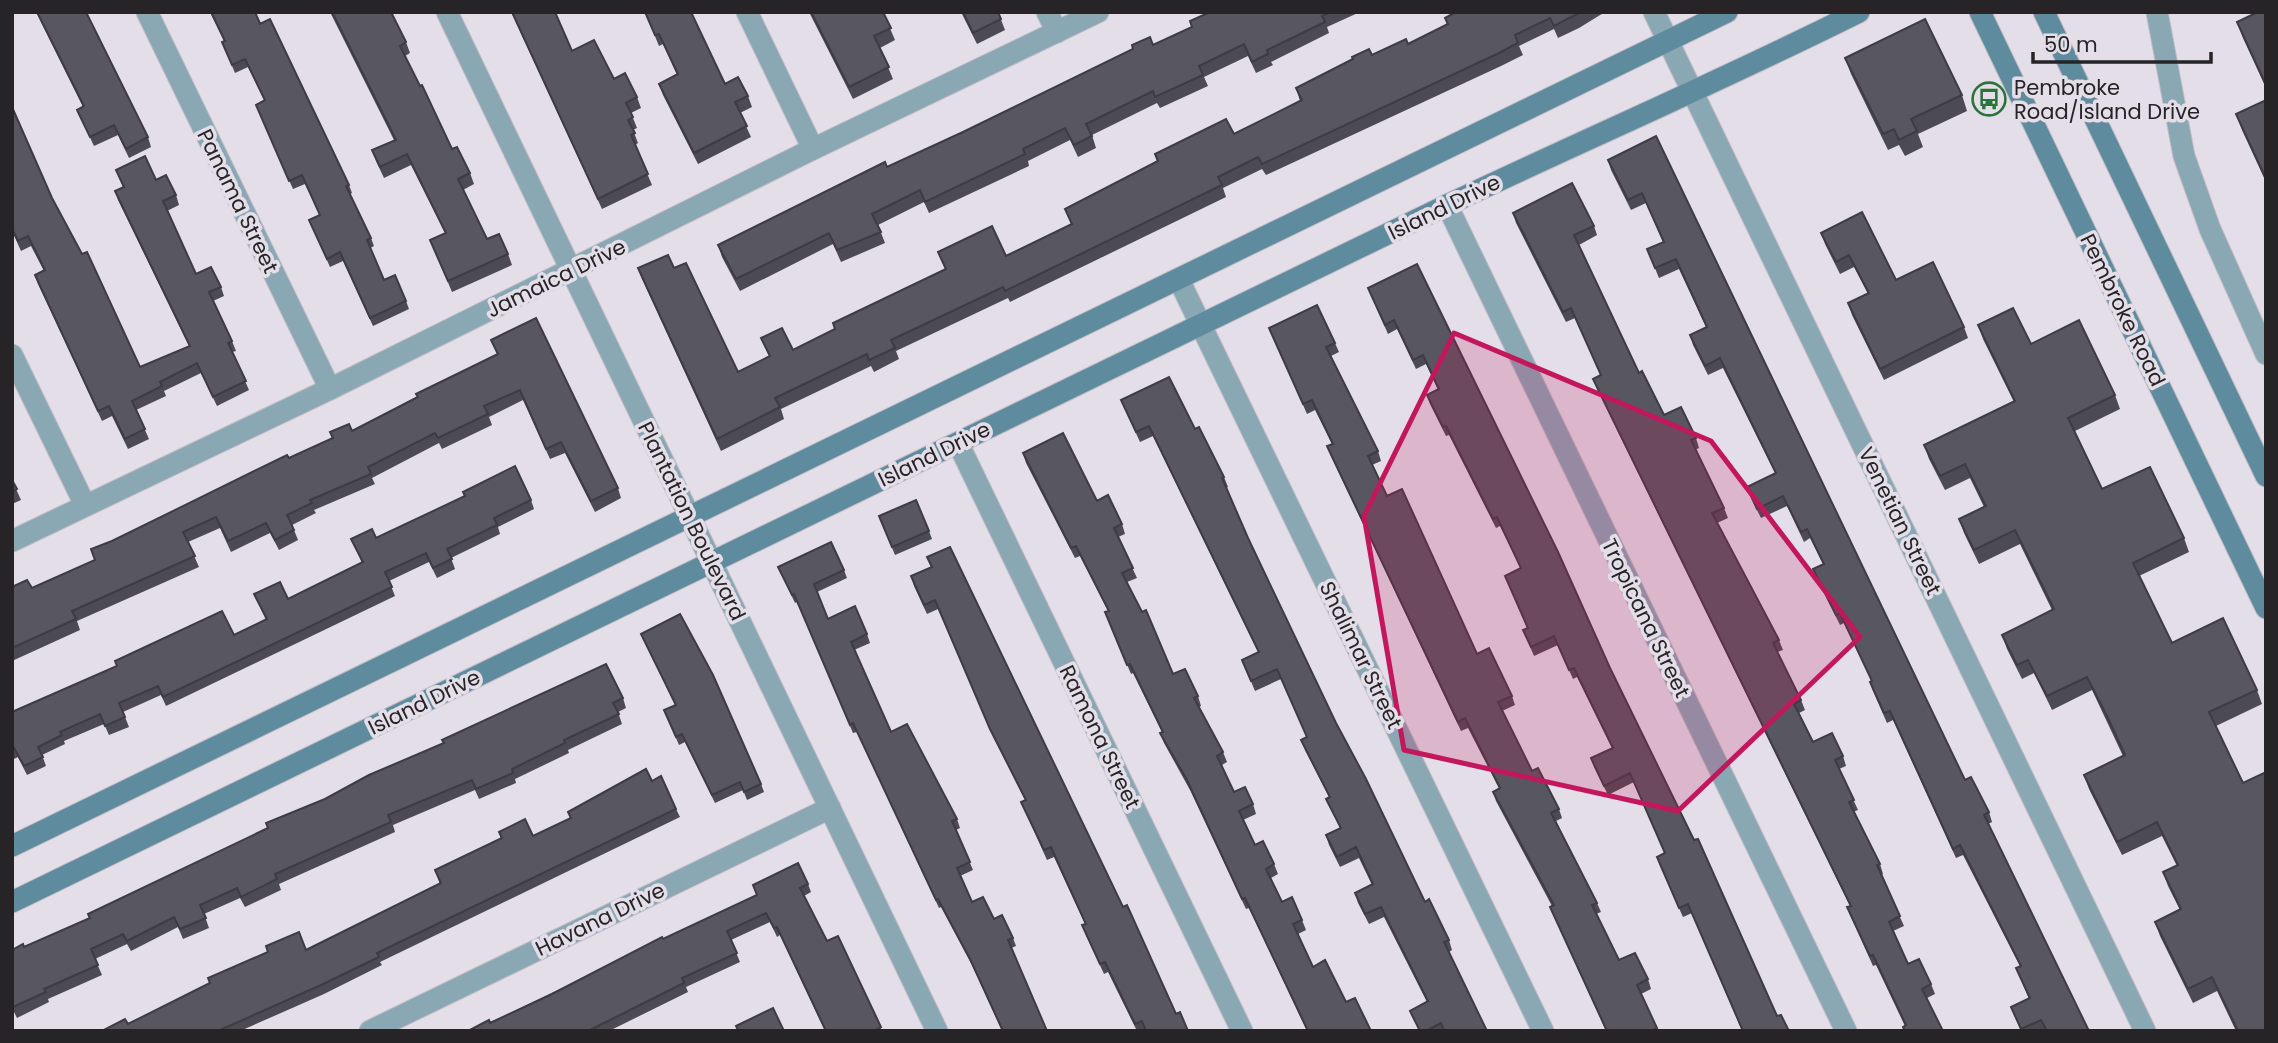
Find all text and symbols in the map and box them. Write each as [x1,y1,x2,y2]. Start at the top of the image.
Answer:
scale bar [2033,21,2212,65]
text: 50 m [2044,30,2098,59]
place label: Pembroke Road/Island Drive [2014,73,2200,126]
bus stop icon: Pembroke Road/Island Drive [1970,80,2008,118]
street label: Panama Street [191,124,285,278]
street label: Island Drive [1383,167,1505,247]
street label: Pembroke Road [2074,229,2172,391]
street label: Jamaica Drive [482,232,630,324]
street label: Island Drive [873,414,995,494]
street label: Plantation Boulevard [631,417,753,625]
street label: Venetian Street [1852,442,1948,600]
street label: Tropicana Street [1595,534,1697,702]
street label: Shalimar Street [1313,576,1409,734]
street label: Ramona Street [1053,660,1147,814]
street label: Island Drive [363,662,485,742]
street label: Havana Drive [530,875,670,963]

